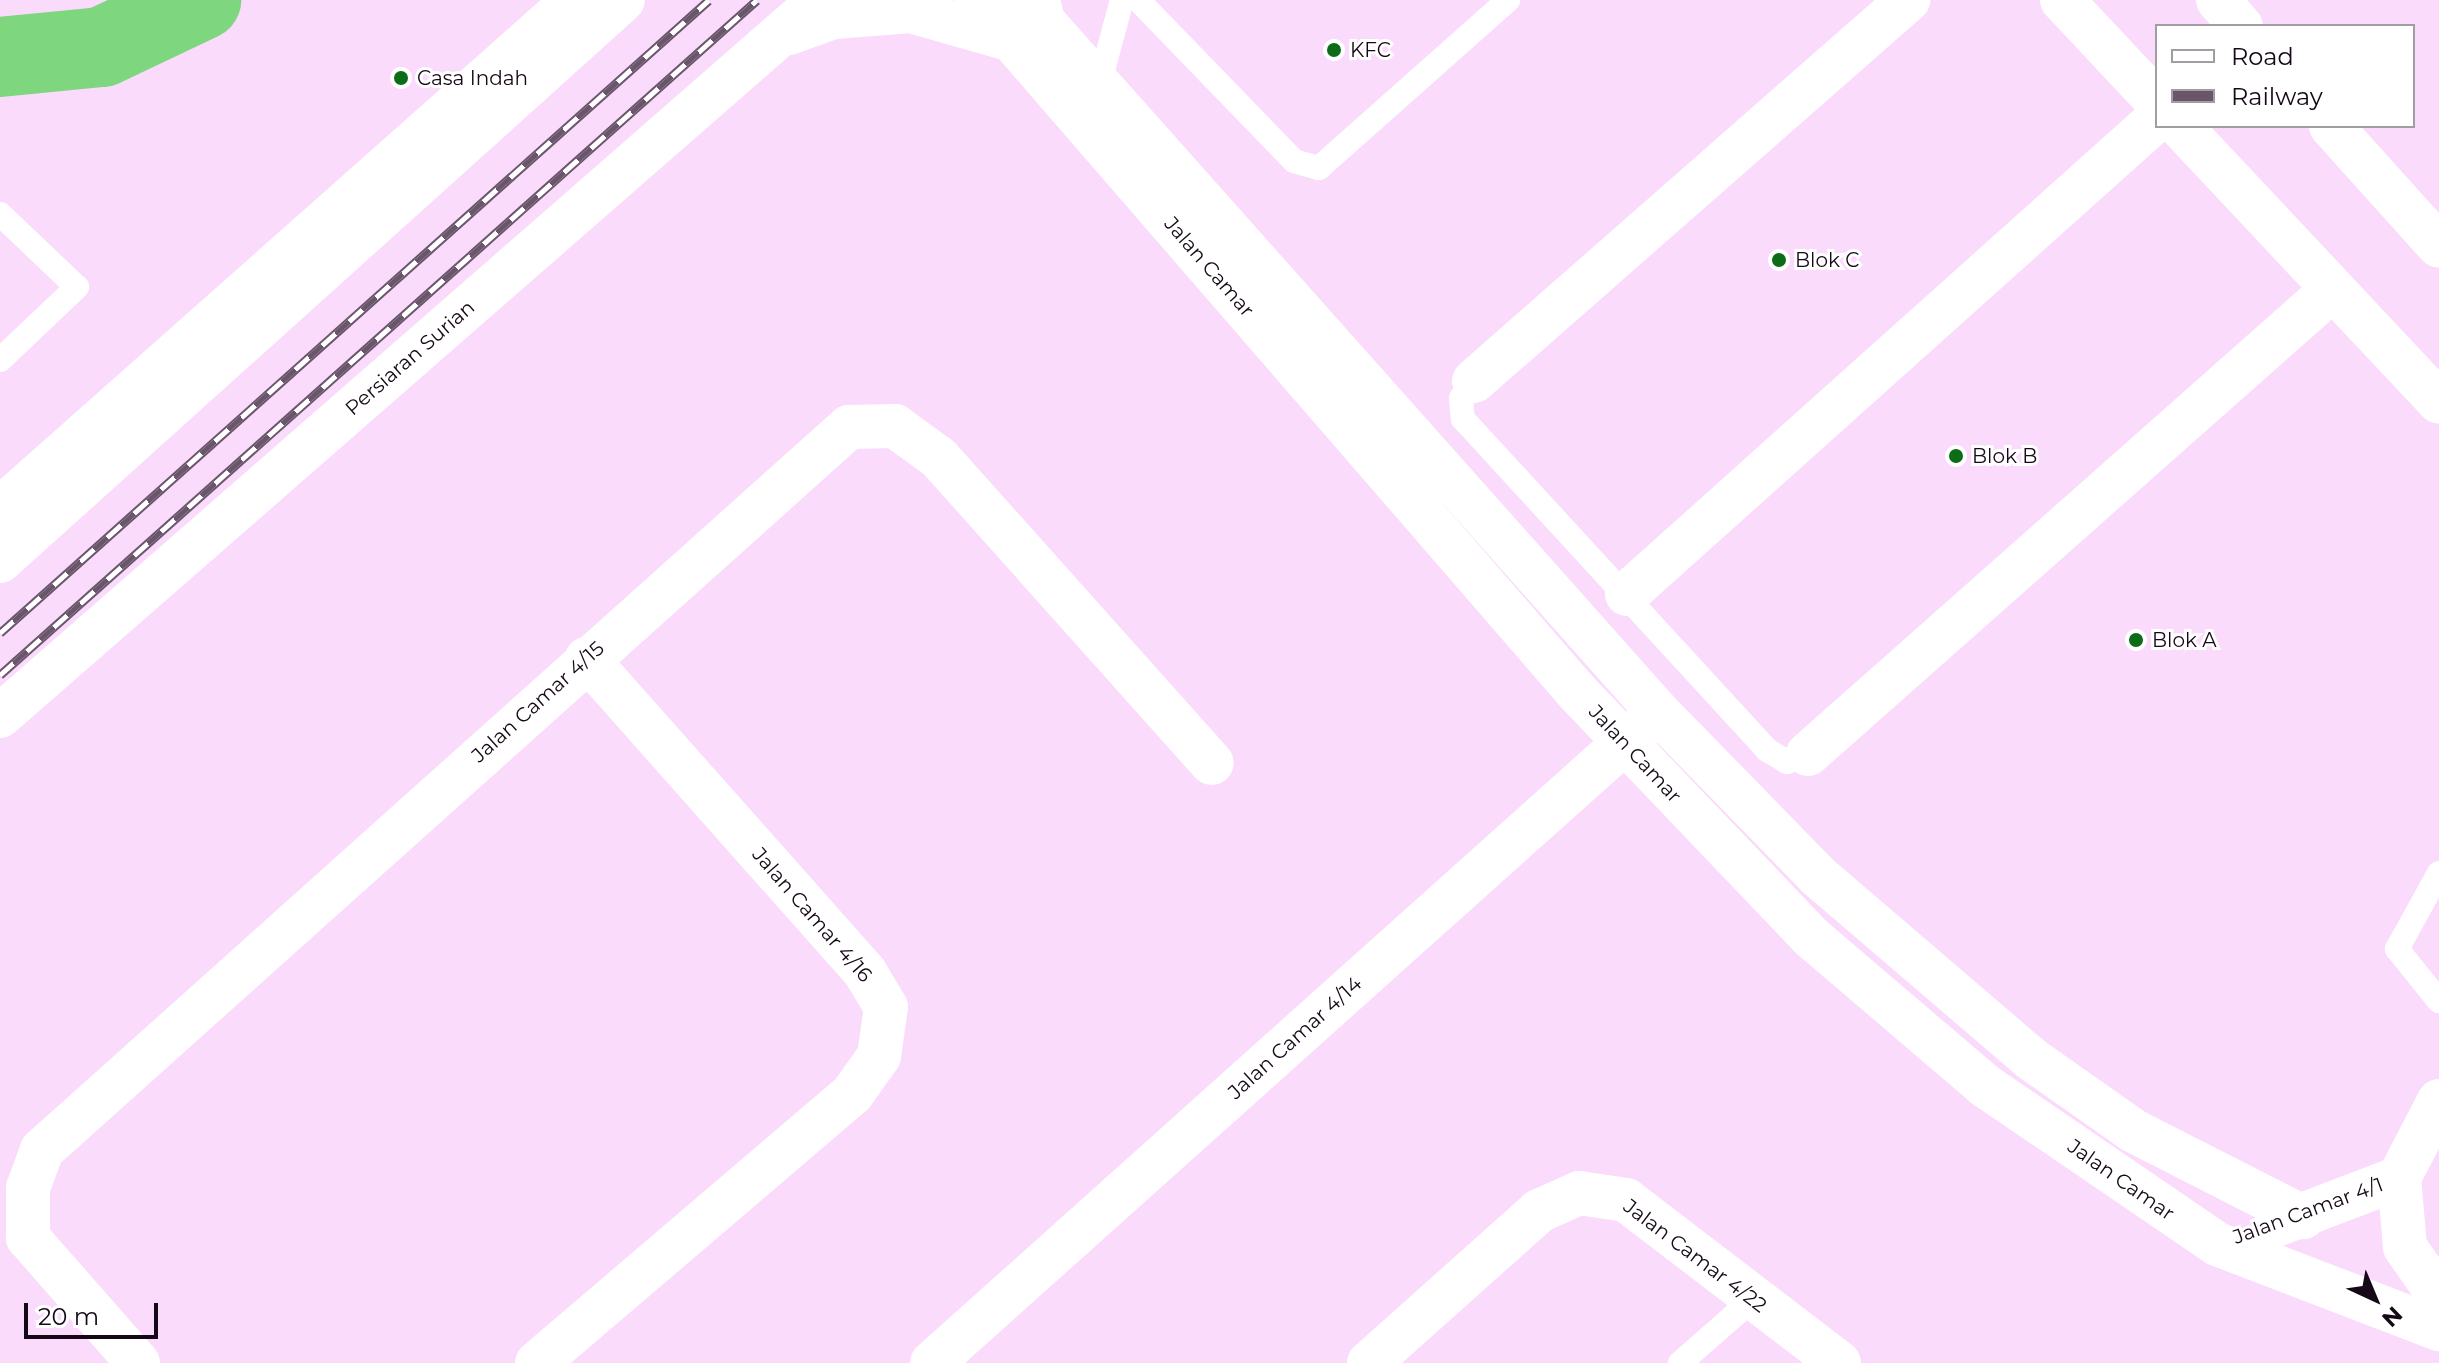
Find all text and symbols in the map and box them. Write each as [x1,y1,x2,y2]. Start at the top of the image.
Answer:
legend [2155,24,2415,128]
place label: KFC [1350,38,1391,62]
marker: KFC [1325,41,1343,59]
text: Road [2231,42,2294,71]
place label: Casa Indah [417,66,528,90]
marker: Casa Indah [392,69,410,87]
text: Railway [2231,82,2323,111]
street label: Jalan Camar [1159,212,1259,322]
place label: Blok C [1795,248,1859,272]
marker: Blok C [1770,251,1788,269]
street label: Persiaran Surian [341,295,479,421]
place label: Blok B [1972,444,2037,468]
marker: Blok B [1947,447,1965,465]
place label: Blok A [2152,628,2217,652]
marker: Blok A [2127,631,2145,649]
street label: Jalan Camar 4/15 [467,636,609,768]
street label: Jalan Camar [1584,700,1686,808]
street label: Jalan Camar 4/16 [747,843,877,987]
street label: Jalan Camar 4/14 [1223,972,1367,1104]
street label: Jalan Camar [2063,1134,2179,1226]
street label: Jalan Camar 4/1 [2230,1173,2386,1249]
street label: Jalan Camar 4/22 [1619,1194,1771,1318]
north arrow [2335,1259,2415,1339]
scale bar [28,1287,162,1337]
text: N [2376,1301,2408,1333]
text: 20 m [38,1302,99,1331]

